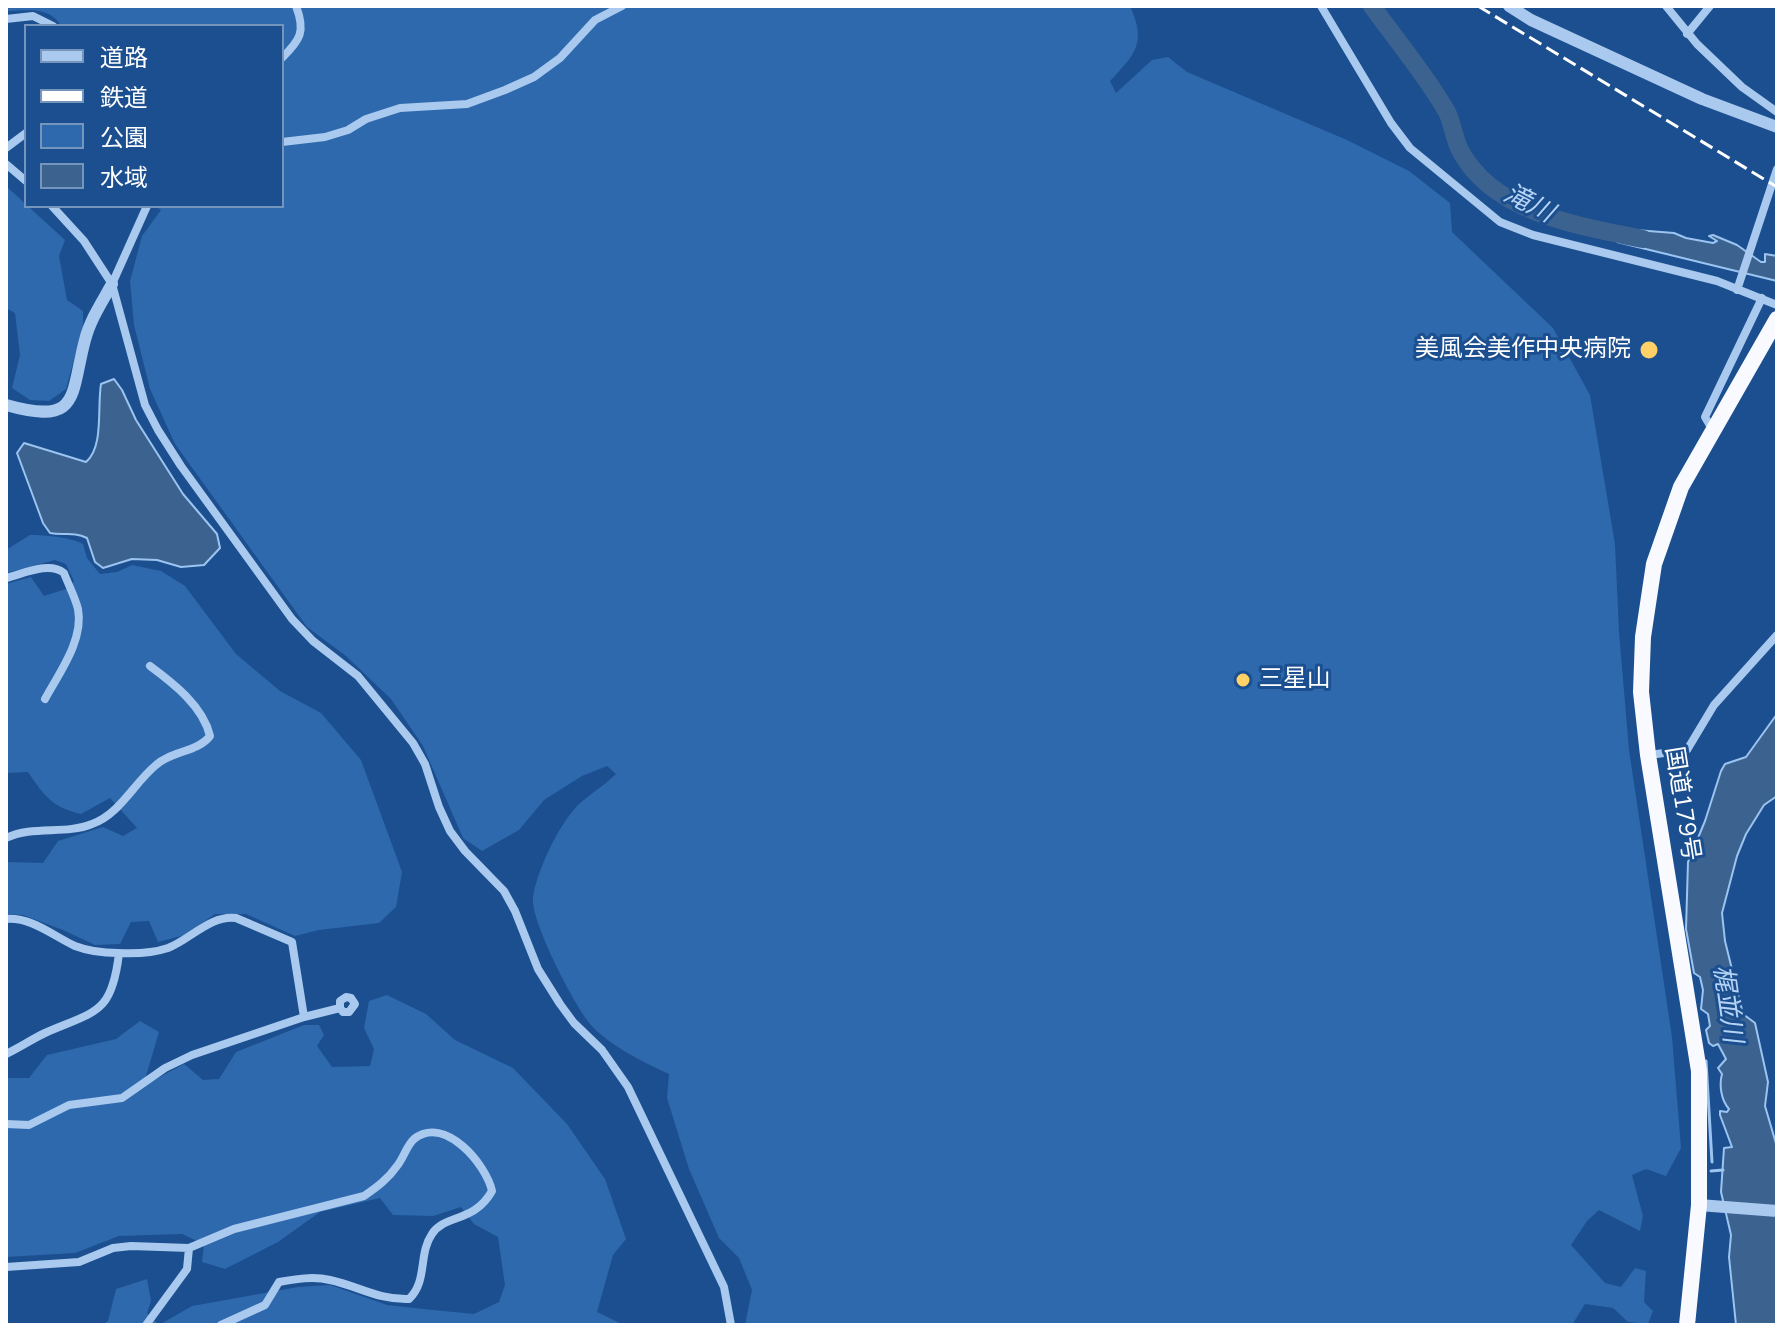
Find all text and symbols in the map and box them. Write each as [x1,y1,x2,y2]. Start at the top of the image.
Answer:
legend [24,24,284,208]
text: 道路 [100,42,148,74]
text: 鉄道 [100,82,148,114]
text: 公園 [100,122,148,154]
text: 水域 [100,162,148,194]
water label: 滝川 [1498,179,1558,231]
place label: 美風会美作中央病院 [1415,336,1631,364]
marker: 美風会美作中央病院 [1638,339,1660,361]
place label: 三星山 [1259,666,1331,694]
marker: 三星山 [1234,671,1252,689]
street label: 国道179号 [1658,745,1704,863]
water label: 梶並川 [1705,963,1747,1045]

